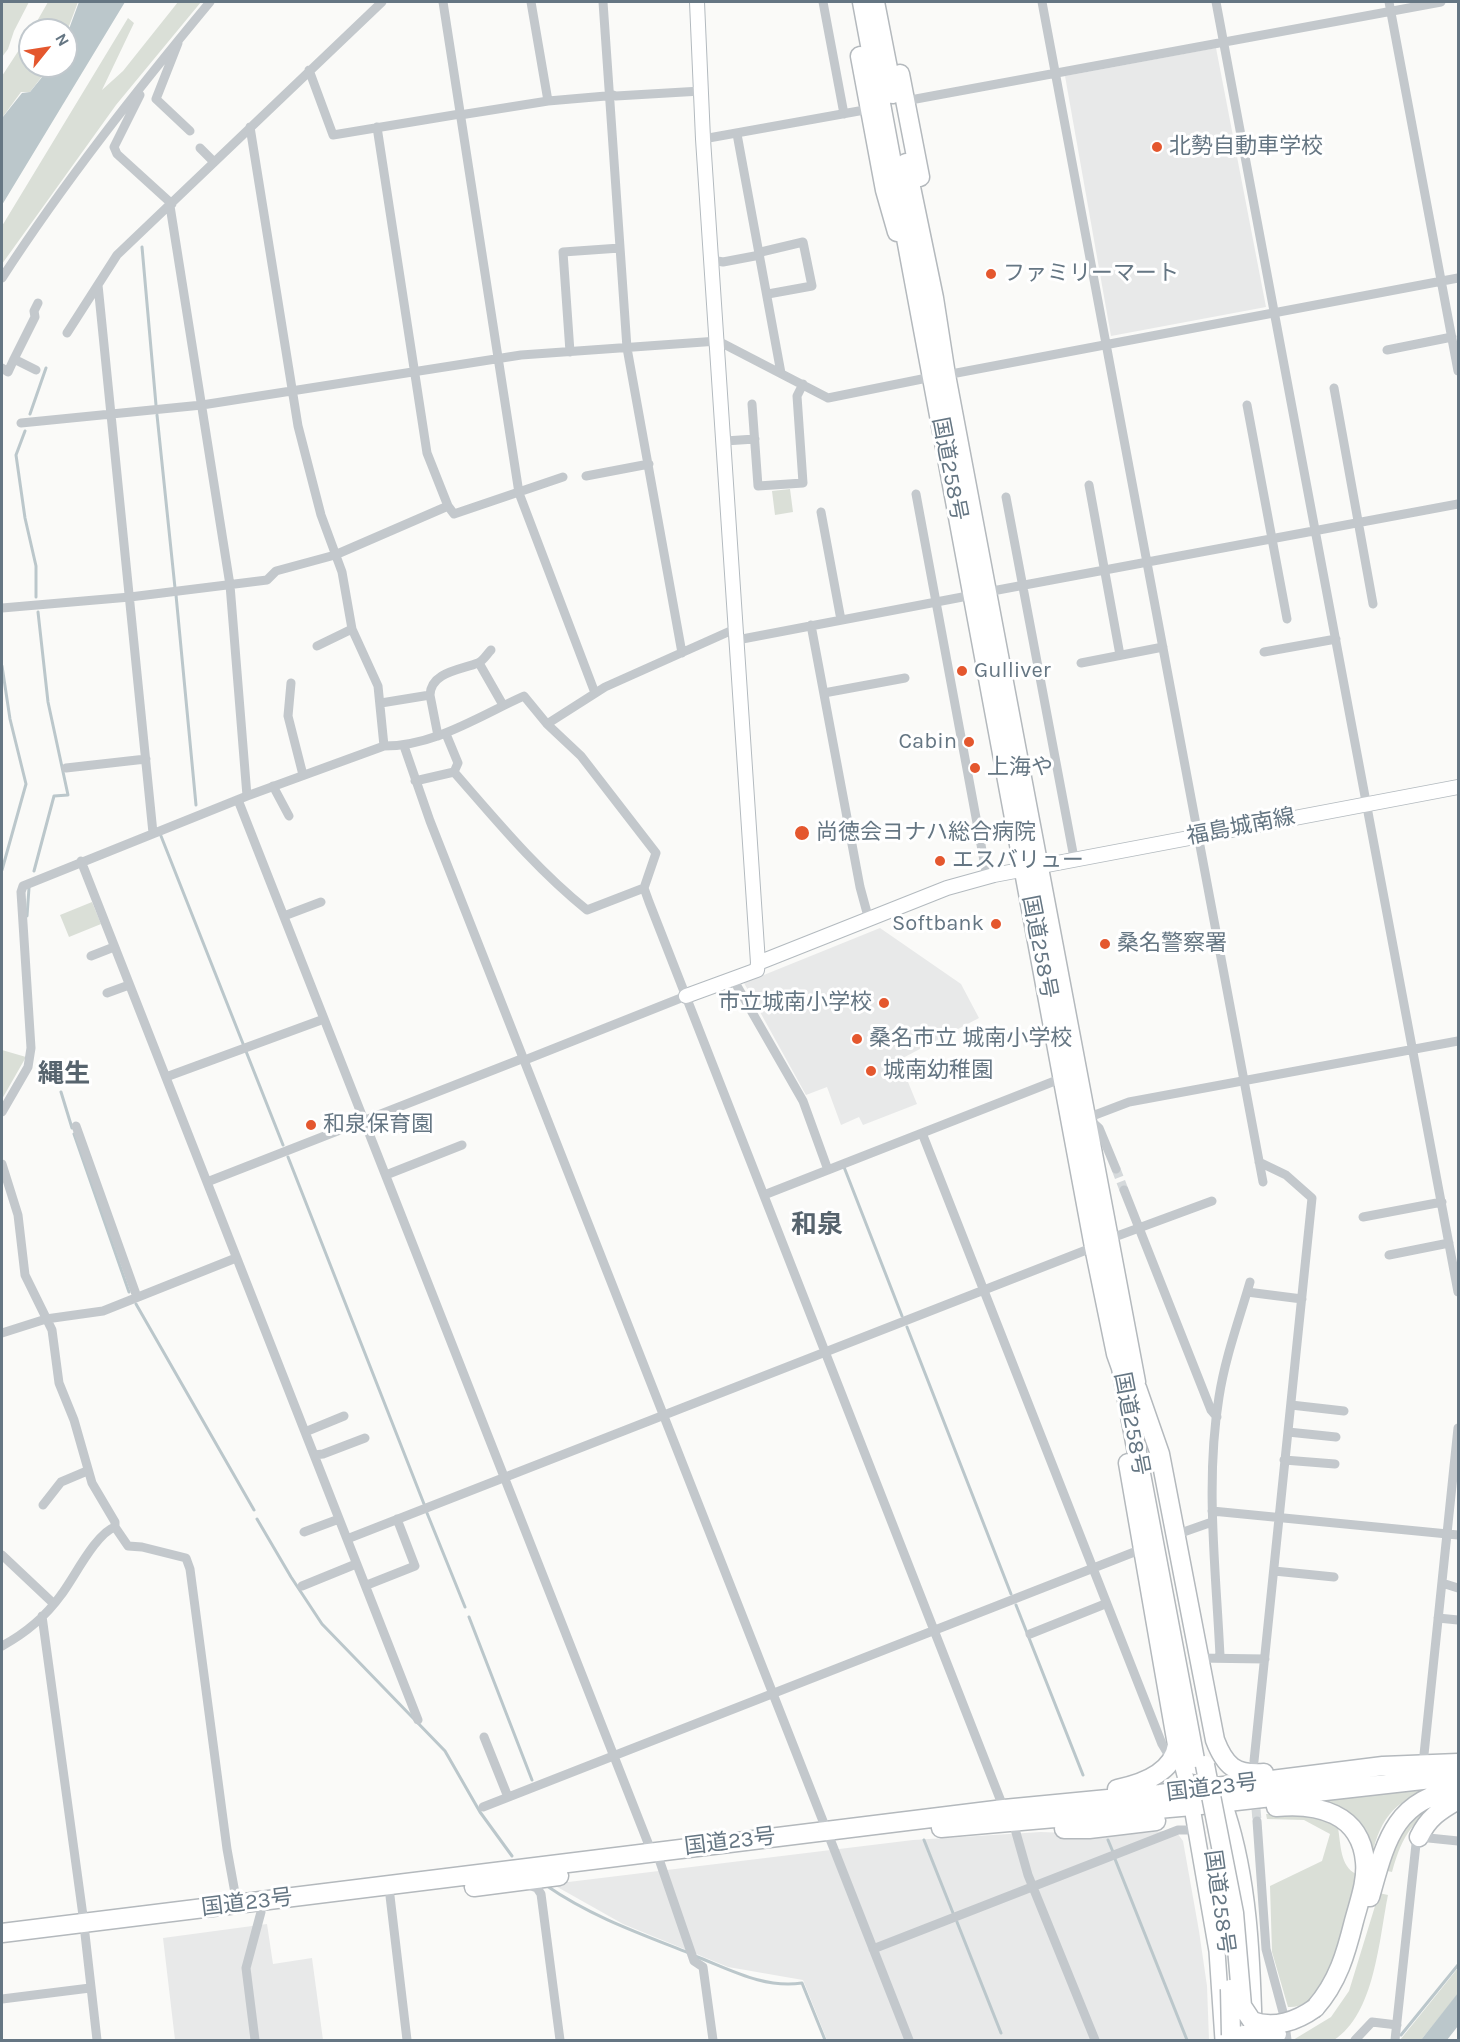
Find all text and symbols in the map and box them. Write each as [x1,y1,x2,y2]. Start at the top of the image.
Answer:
north arrow [18,18,78,78]
text: N [51,30,73,49]
place label: 北勢自動車学校 [1169,134,1323,160]
marker: 北勢自動車学校 [1150,140,1164,154]
place label: ファミリーマート [1003,261,1179,287]
marker: ファミリーマート [984,267,998,281]
street label: 国道258号 [926,415,972,523]
place label: Gulliver [974,658,1051,684]
marker: Gulliver [955,664,969,678]
place label: Cabin [899,729,957,755]
marker: Cabin [962,735,976,749]
place label: 上海や [987,755,1053,781]
marker: 上海や [968,761,982,775]
street label: 福島城南線 [1184,804,1298,850]
place label: 尚徳会ヨナハ総合病院 [816,820,1036,846]
marker: 尚徳会ヨナハ総合病院 [793,824,811,842]
place label: エスバリュー [952,848,1084,874]
marker: エスバリュー [933,854,947,868]
street label: 国道258号 [1016,893,1062,1001]
place label: Softbank [892,911,984,937]
marker: Softbank [989,917,1003,931]
place label: 桑名警察署 [1117,931,1227,957]
marker: 桑名警察署 [1098,937,1112,951]
place label: 市立城南小学校 [718,990,872,1016]
marker: 市立城南小学校 [877,996,891,1010]
place label: 桑名市立 城南小学校 [869,1026,1072,1052]
marker: 桑名市立 城南小学校 [850,1032,864,1046]
place label: 城南幼稚園 [883,1058,993,1084]
district label: 縄生 [38,1059,90,1091]
marker: 城南幼稚園 [864,1064,878,1078]
place label: 和泉保育園 [323,1112,433,1138]
marker: 和泉保育園 [304,1118,318,1132]
district label: 和泉 [791,1210,843,1242]
street label: 国道258号 [1108,1370,1154,1478]
street label: 国道23号 [1165,1769,1259,1807]
street label: 国道23号 [683,1823,777,1861]
street label: 国道258号 [1199,1848,1239,1956]
street label: 国道23号 [200,1884,294,1922]

